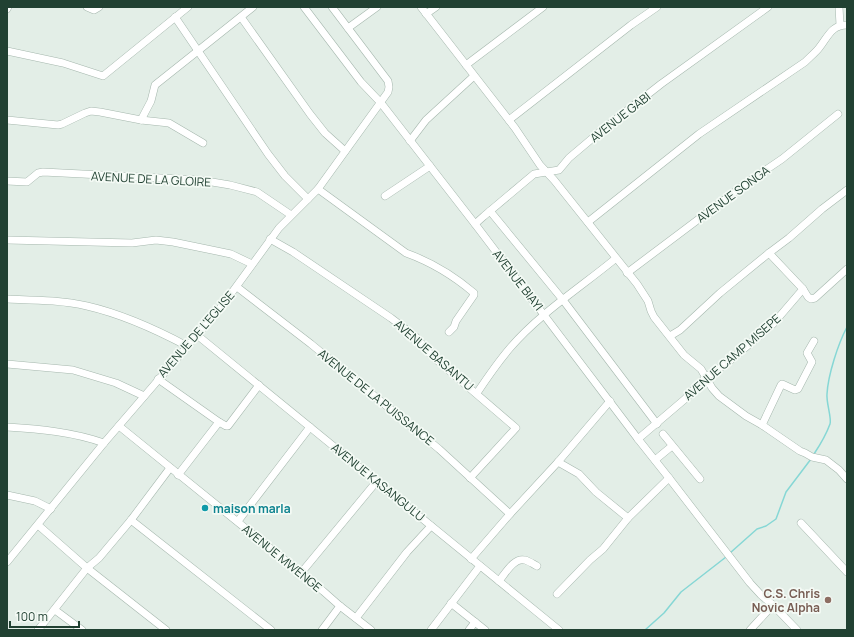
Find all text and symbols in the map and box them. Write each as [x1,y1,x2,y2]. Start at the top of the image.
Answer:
street label: AVENUE GABI [586,88,654,146]
street label: AVENUE SONGA [693,161,773,226]
street label: AVENUE DE LA GLOIRE [90,167,212,191]
street label: AVENUE BIAYI [489,246,547,314]
street label: AVENUE DE L'EGLISE [154,287,238,381]
street label: AVENUE CAMP MISEPE [680,310,784,404]
street label: AVENUE BASANTU [391,316,477,394]
street label: AVENUE DE LA PUISSANCE [314,345,438,449]
street label: AVENUE KASANGULU [328,439,428,525]
place label: maison marla [213,500,291,517]
marker: maison marla [200,503,210,513]
street label: AVENUE MWENGE [238,520,326,596]
place label: C.S. Chris Novic Alpha [752,585,820,616]
marker: C.S. Chris Novic Alpha [823,595,833,605]
scale bar [10,603,79,629]
text: 100 m [16,608,48,625]

